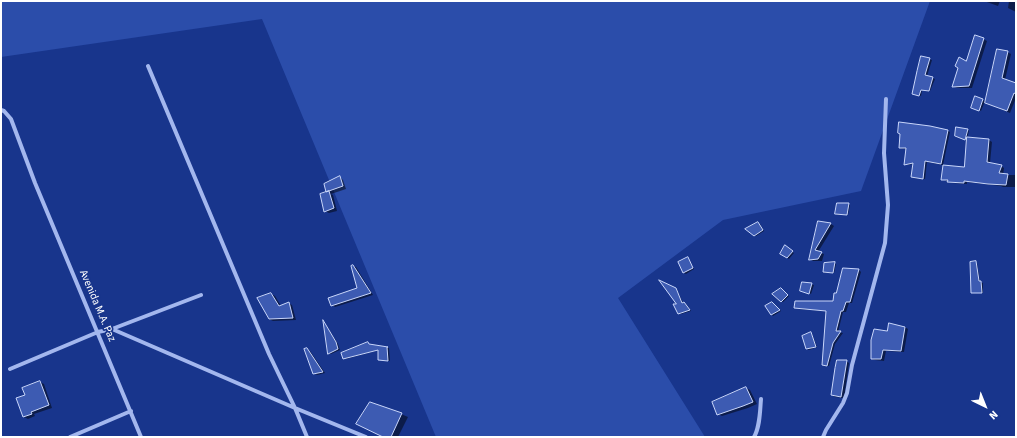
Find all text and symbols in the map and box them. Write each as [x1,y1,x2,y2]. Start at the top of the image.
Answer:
street label: Avenida M.A. Paz [76,268,118,344]
north arrow [965,386,1005,426]
text: N [986,407,1001,423]

